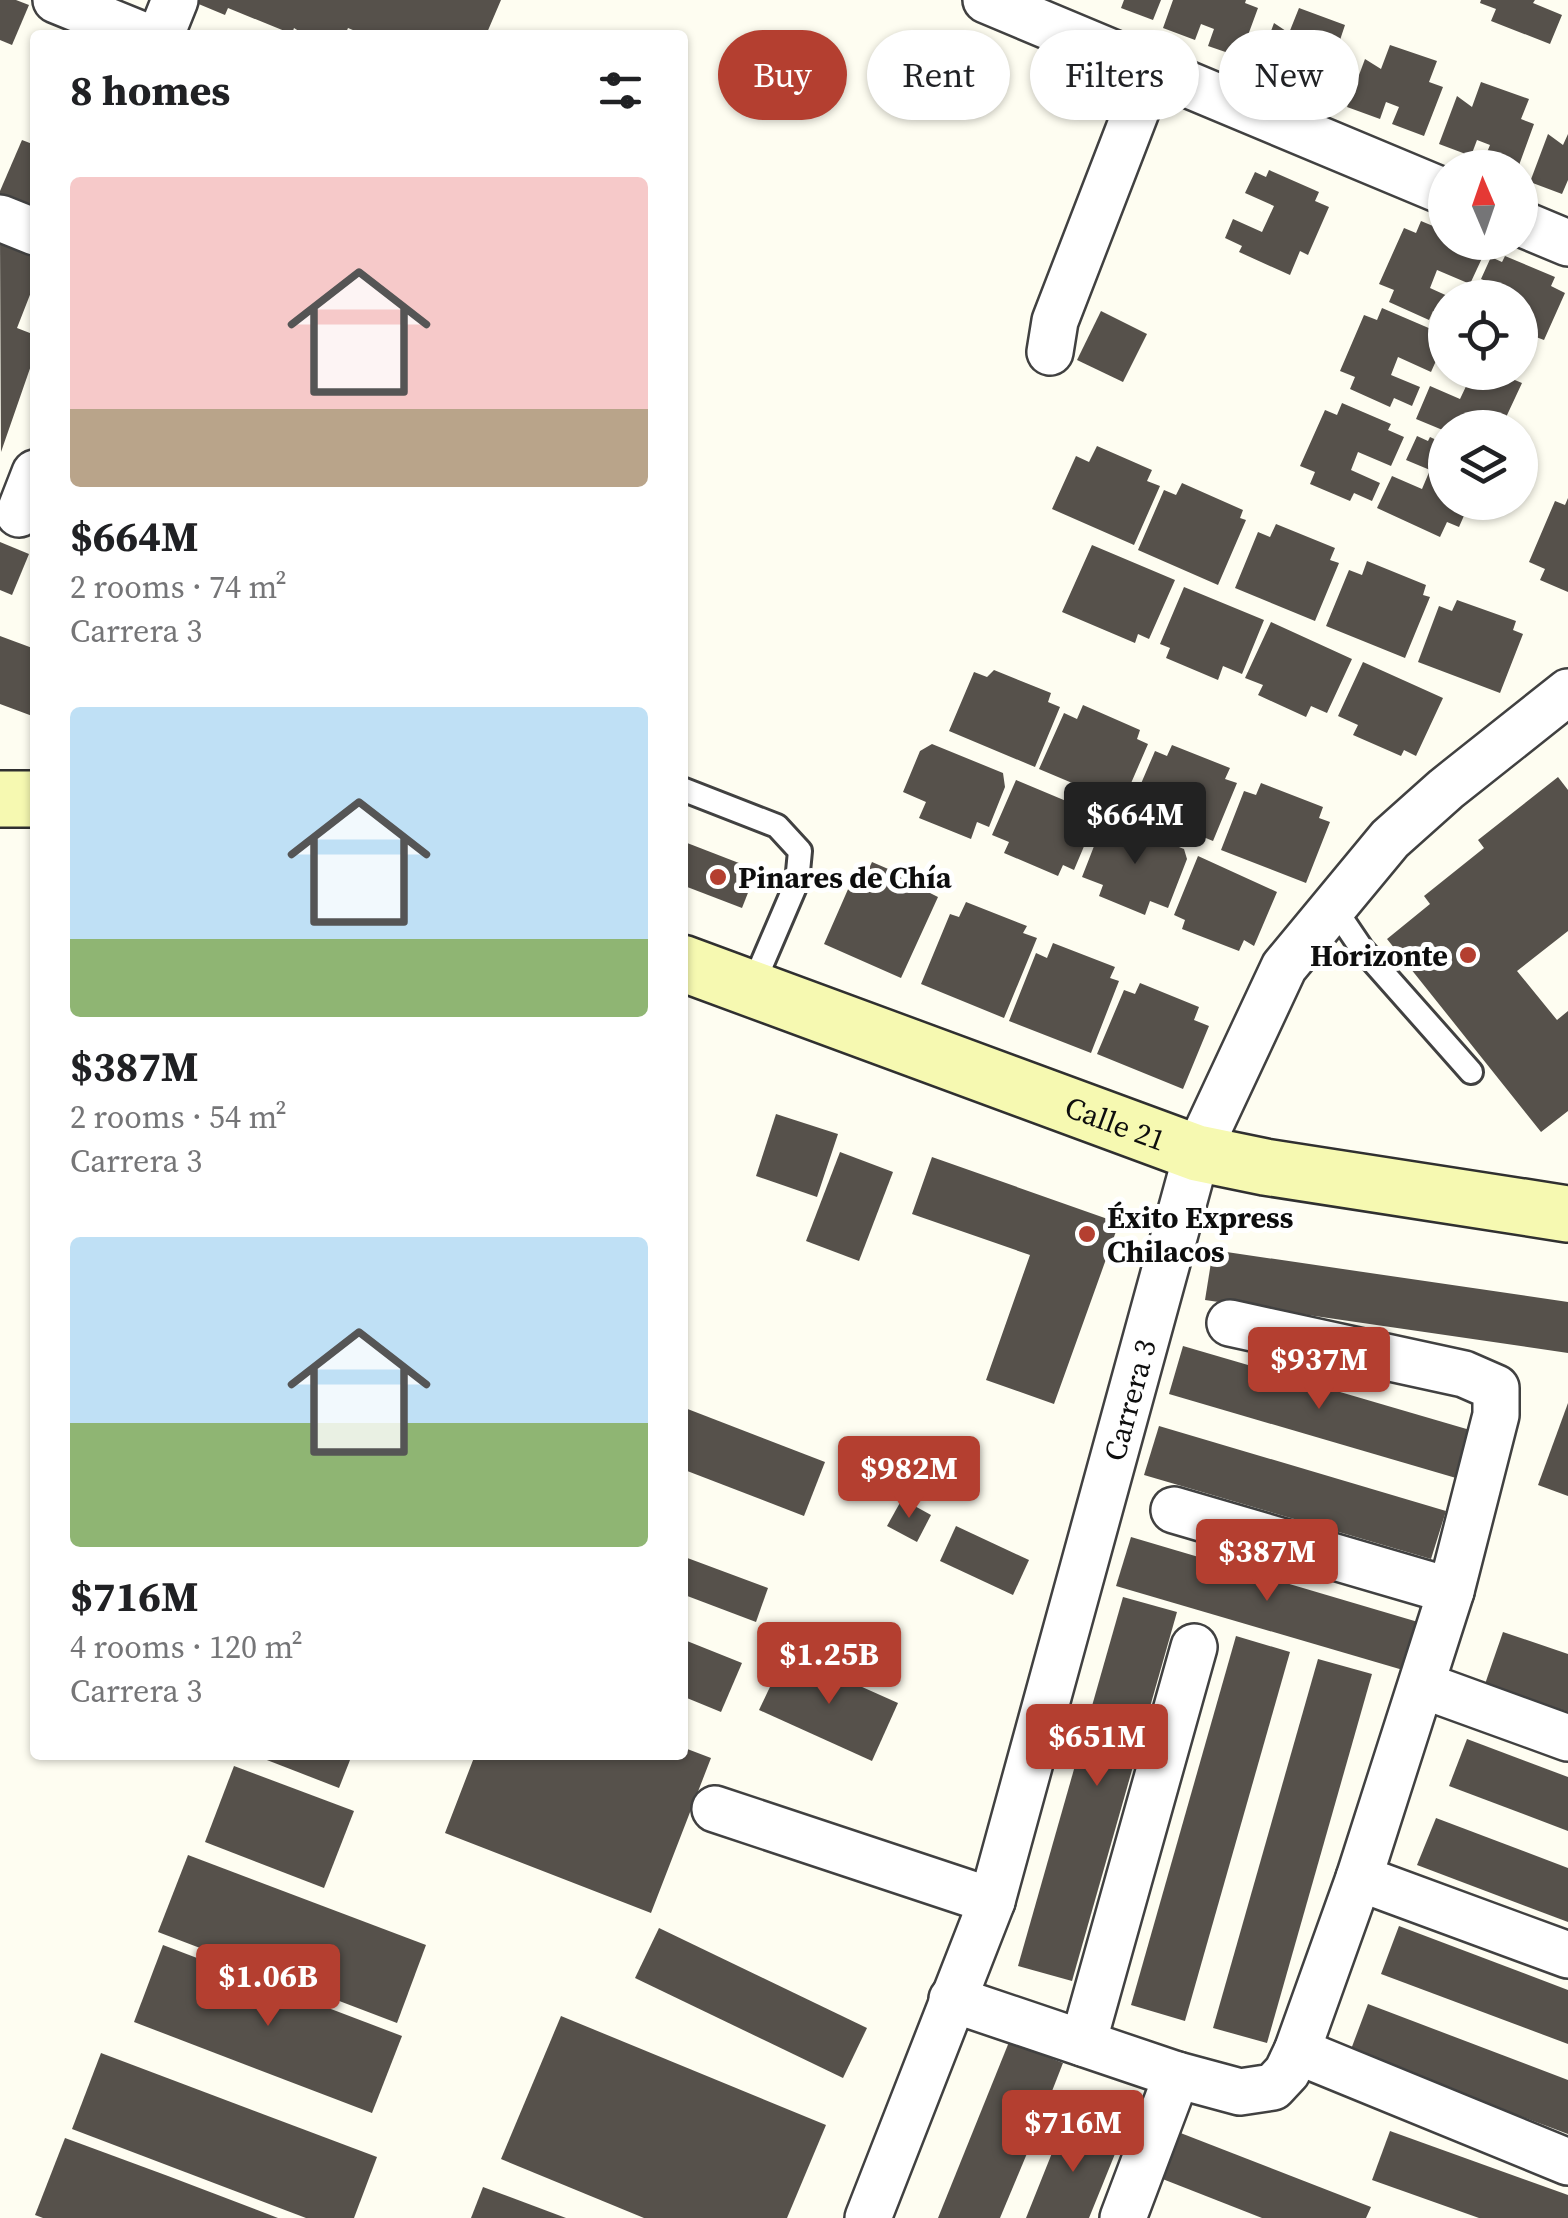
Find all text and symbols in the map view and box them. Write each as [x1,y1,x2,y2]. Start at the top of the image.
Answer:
chip: Buy [718,30,847,120]
chip: Rent [867,30,1010,120]
chip: Filters [1030,30,1199,120]
chip: New [1219,30,1359,120]
text: 8 homes [70,61,230,119]
icon: filters [593,63,648,118]
north arrow [1428,150,1538,260]
map controls [1428,150,1538,520]
icon: home [269,242,449,422]
button: locate [1428,280,1538,390]
button: layers [1428,410,1538,520]
text: $664M [70,507,199,565]
text: 2 rooms · 74 m² [70,565,287,609]
text: Carrera 3 [70,609,202,653]
icon: home [269,772,449,952]
pin: $664M [1065,782,1205,867]
text: $664M [1086,792,1184,836]
place label: Pinares de Chía [738,857,953,898]
marker: Pinares de Chía [707,866,729,888]
place label: Horizonte [1310,935,1448,976]
marker: Horizonte [1457,944,1479,966]
text: $387M [70,1037,199,1095]
street label: Calle 21 [1059,1086,1172,1160]
text: 2 rooms · 54 m² [70,1095,287,1139]
text: Carrera 3 [70,1139,202,1183]
place label: Éxito Express Chilacos [1107,1197,1293,1272]
marker: Éxito Express Chilacos [1076,1223,1098,1245]
icon: home [269,1302,449,1482]
pin: $937M [1249,1327,1389,1412]
street label: Carrera 3 [1093,1335,1166,1465]
text: $937M [1270,1337,1368,1381]
pin: $982M [839,1436,979,1521]
text: $982M [860,1446,958,1490]
pin: $387M [1197,1519,1337,1604]
text: $387M [1218,1529,1316,1573]
text: $716M [70,1567,199,1625]
pin: $1.25B [748,1622,910,1707]
text: 4 rooms · 120 m² [70,1625,303,1669]
text: $1.25B [779,1632,879,1676]
text: Carrera 3 [70,1669,202,1713]
pin: $651M [1027,1704,1167,1789]
text: $651M [1048,1714,1146,1758]
pin: $1.06B [187,1944,349,2029]
text: $1.06B [218,1954,318,1998]
pin: $716M [1003,2090,1143,2175]
text: $716M [1024,2100,1122,2144]

